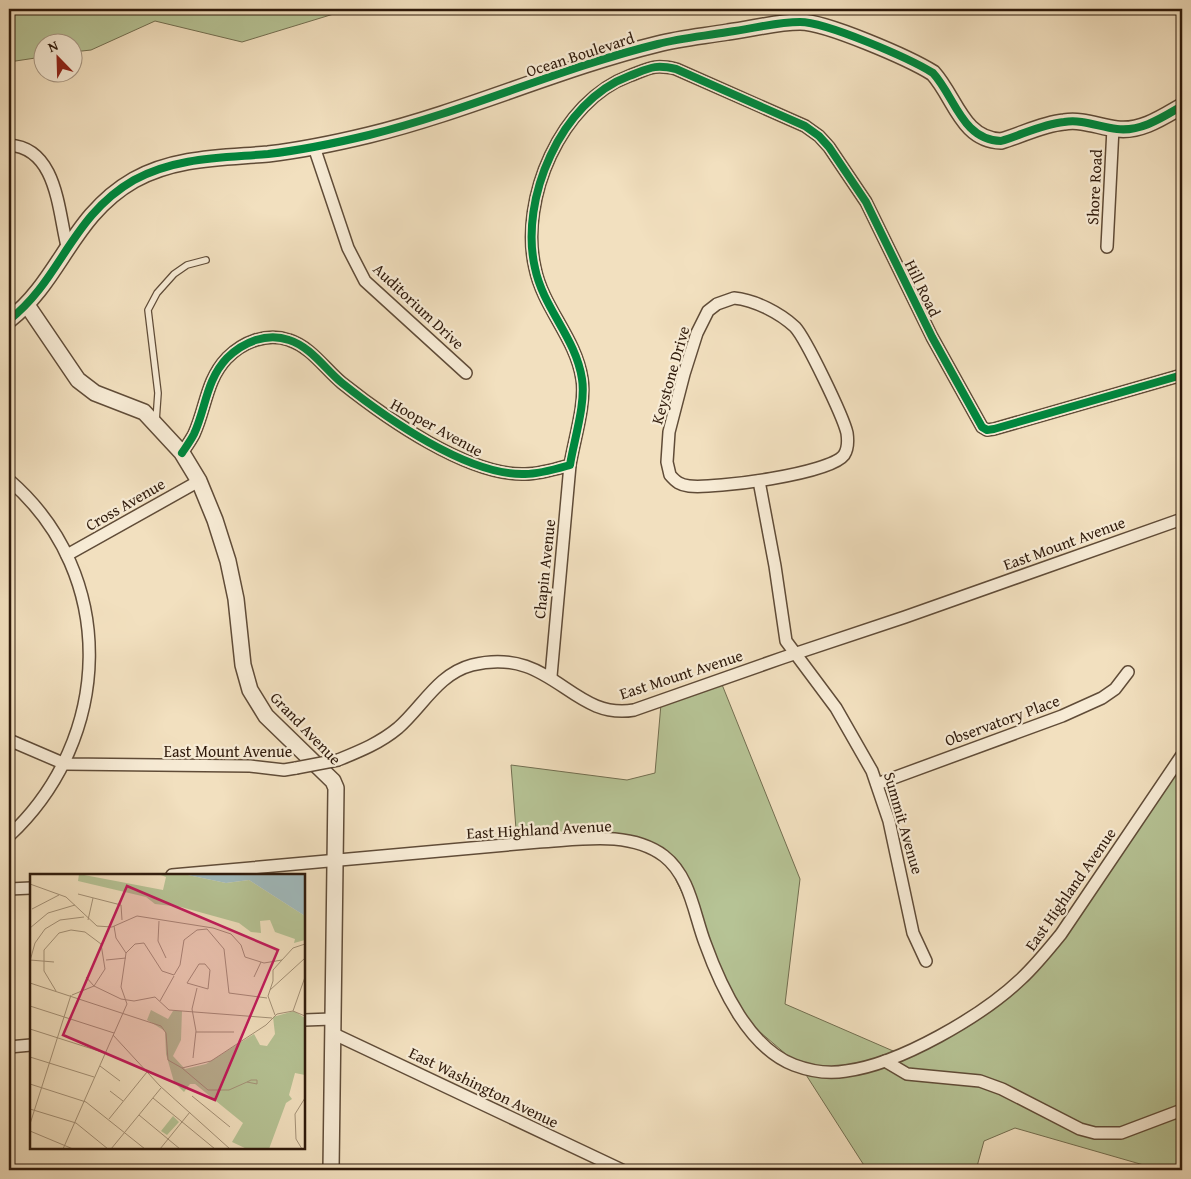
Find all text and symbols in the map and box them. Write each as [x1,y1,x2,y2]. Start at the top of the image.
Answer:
street label: Ocean Boulevard [523,25,638,83]
north arrow [32,32,82,82]
text: N [45,35,62,57]
street label: Shore Road [1080,148,1108,225]
street label: Hill Road [899,255,947,321]
street label: Auditorium Drive [368,257,470,355]
street label: Keystone Drive [645,323,695,427]
street label: Hooper Avenue [386,392,488,462]
street label: Cross Avenue [81,471,169,537]
street label: East Mount Avenue [1000,510,1128,576]
street label: Chapin Avenue [527,518,561,620]
street label: East Mount Avenue [616,643,746,705]
street label: Grand Avenue [265,686,347,770]
street label: Observatory Place [941,688,1063,752]
street label: East Mount Avenue [164,739,292,763]
street label: Summit Avenue [878,769,930,877]
street label: East Highland Avenue [466,813,612,845]
street label: East Highland Avenue [1018,823,1122,955]
inset map [30,874,305,1149]
street label: East Washington Avenue [405,1040,563,1134]

